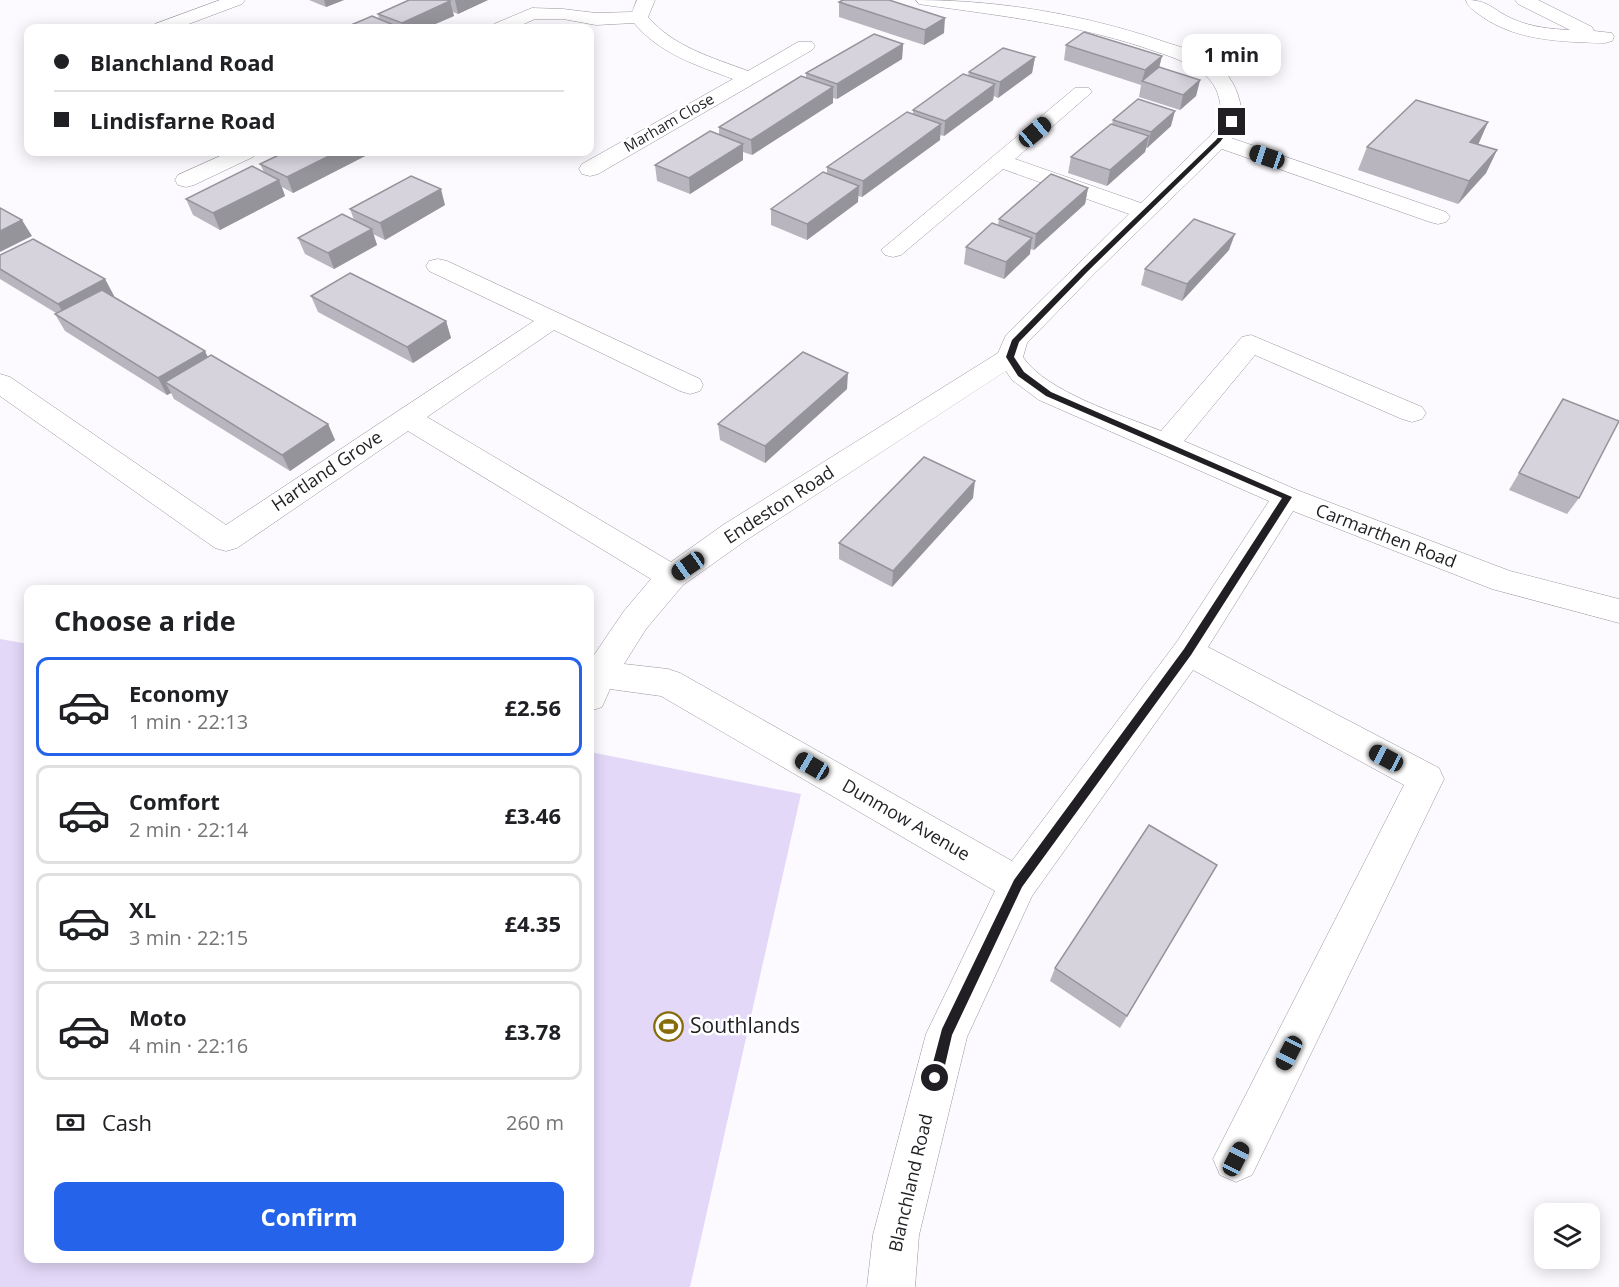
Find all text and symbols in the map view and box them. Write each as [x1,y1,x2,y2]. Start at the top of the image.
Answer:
callout: 1 min [1182,35,1282,77]
text: 1 min [1204,41,1259,68]
text: Blanchland Road [90,47,274,77]
street label: Marham Close [620,88,717,156]
text: Lindisfarne Road [90,105,276,135]
route end [1218,108,1245,135]
car [1015,114,1055,150]
car [1247,143,1287,171]
street label: Hartland Grove [266,424,387,516]
street label: Endeston Road [719,460,838,549]
street label: Carmarthen Road [1313,497,1460,573]
car [668,548,708,584]
text: Choose a ride [54,602,236,639]
text: Economy [129,678,228,708]
icon: car [57,680,111,734]
text: £2.56 [504,692,561,722]
text: 1 min · 22:13 [129,708,248,735]
car [1366,742,1406,774]
car [792,749,832,783]
street label: Dunmow Avenue [838,773,975,866]
text: Comfort [129,786,220,816]
icon: car [57,788,111,842]
text: £3.46 [504,800,561,830]
text: 2 min · 22:14 [129,816,248,843]
text: XL [129,894,156,924]
icon: car [57,896,111,950]
text: £4.35 [504,908,561,938]
text: 3 min · 22:15 [129,924,248,951]
text: Moto [129,1002,187,1032]
icon: car [57,1004,111,1058]
sports icon: Southlands [653,1010,685,1042]
place label: Southlands [690,1011,800,1039]
text: £3.78 [504,1016,561,1046]
text: 4 min · 22:16 [129,1032,248,1059]
car [1273,1033,1305,1073]
route start [921,1064,948,1091]
icon: cash [54,1106,87,1139]
text: Cash [102,1107,152,1137]
text: 260 m [506,1109,564,1136]
street label: Blanchland Road [882,1111,938,1254]
car [1220,1139,1252,1179]
button: Confirm [54,1182,564,1251]
map controls [1534,1203,1600,1269]
button: layers [1534,1203,1600,1269]

